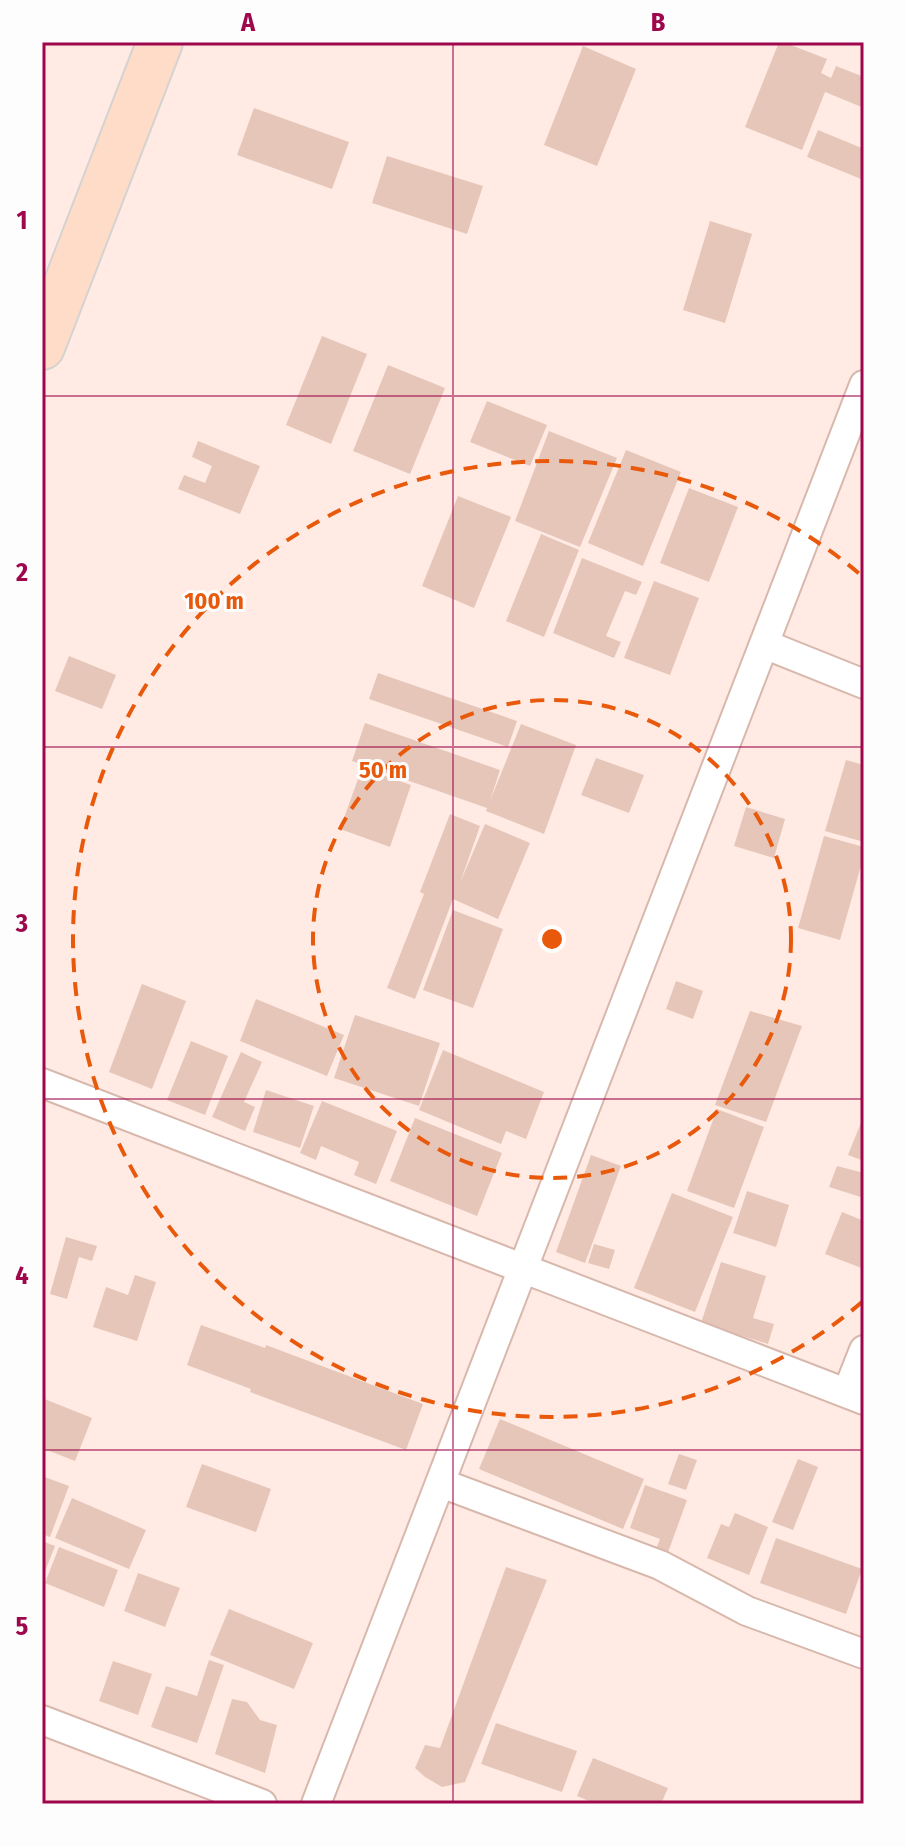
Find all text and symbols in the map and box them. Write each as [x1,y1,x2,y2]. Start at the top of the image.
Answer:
text: A [240,7,256,38]
text: B [651,7,666,38]
text: 1 [17,205,28,236]
text: 2 [15,557,28,588]
text: 100 m [184,587,244,615]
text: 50 m [359,756,407,784]
text: 3 [15,908,28,939]
centre of rings [538,925,566,953]
text: 4 [15,1260,29,1291]
text: 5 [16,1611,29,1642]

